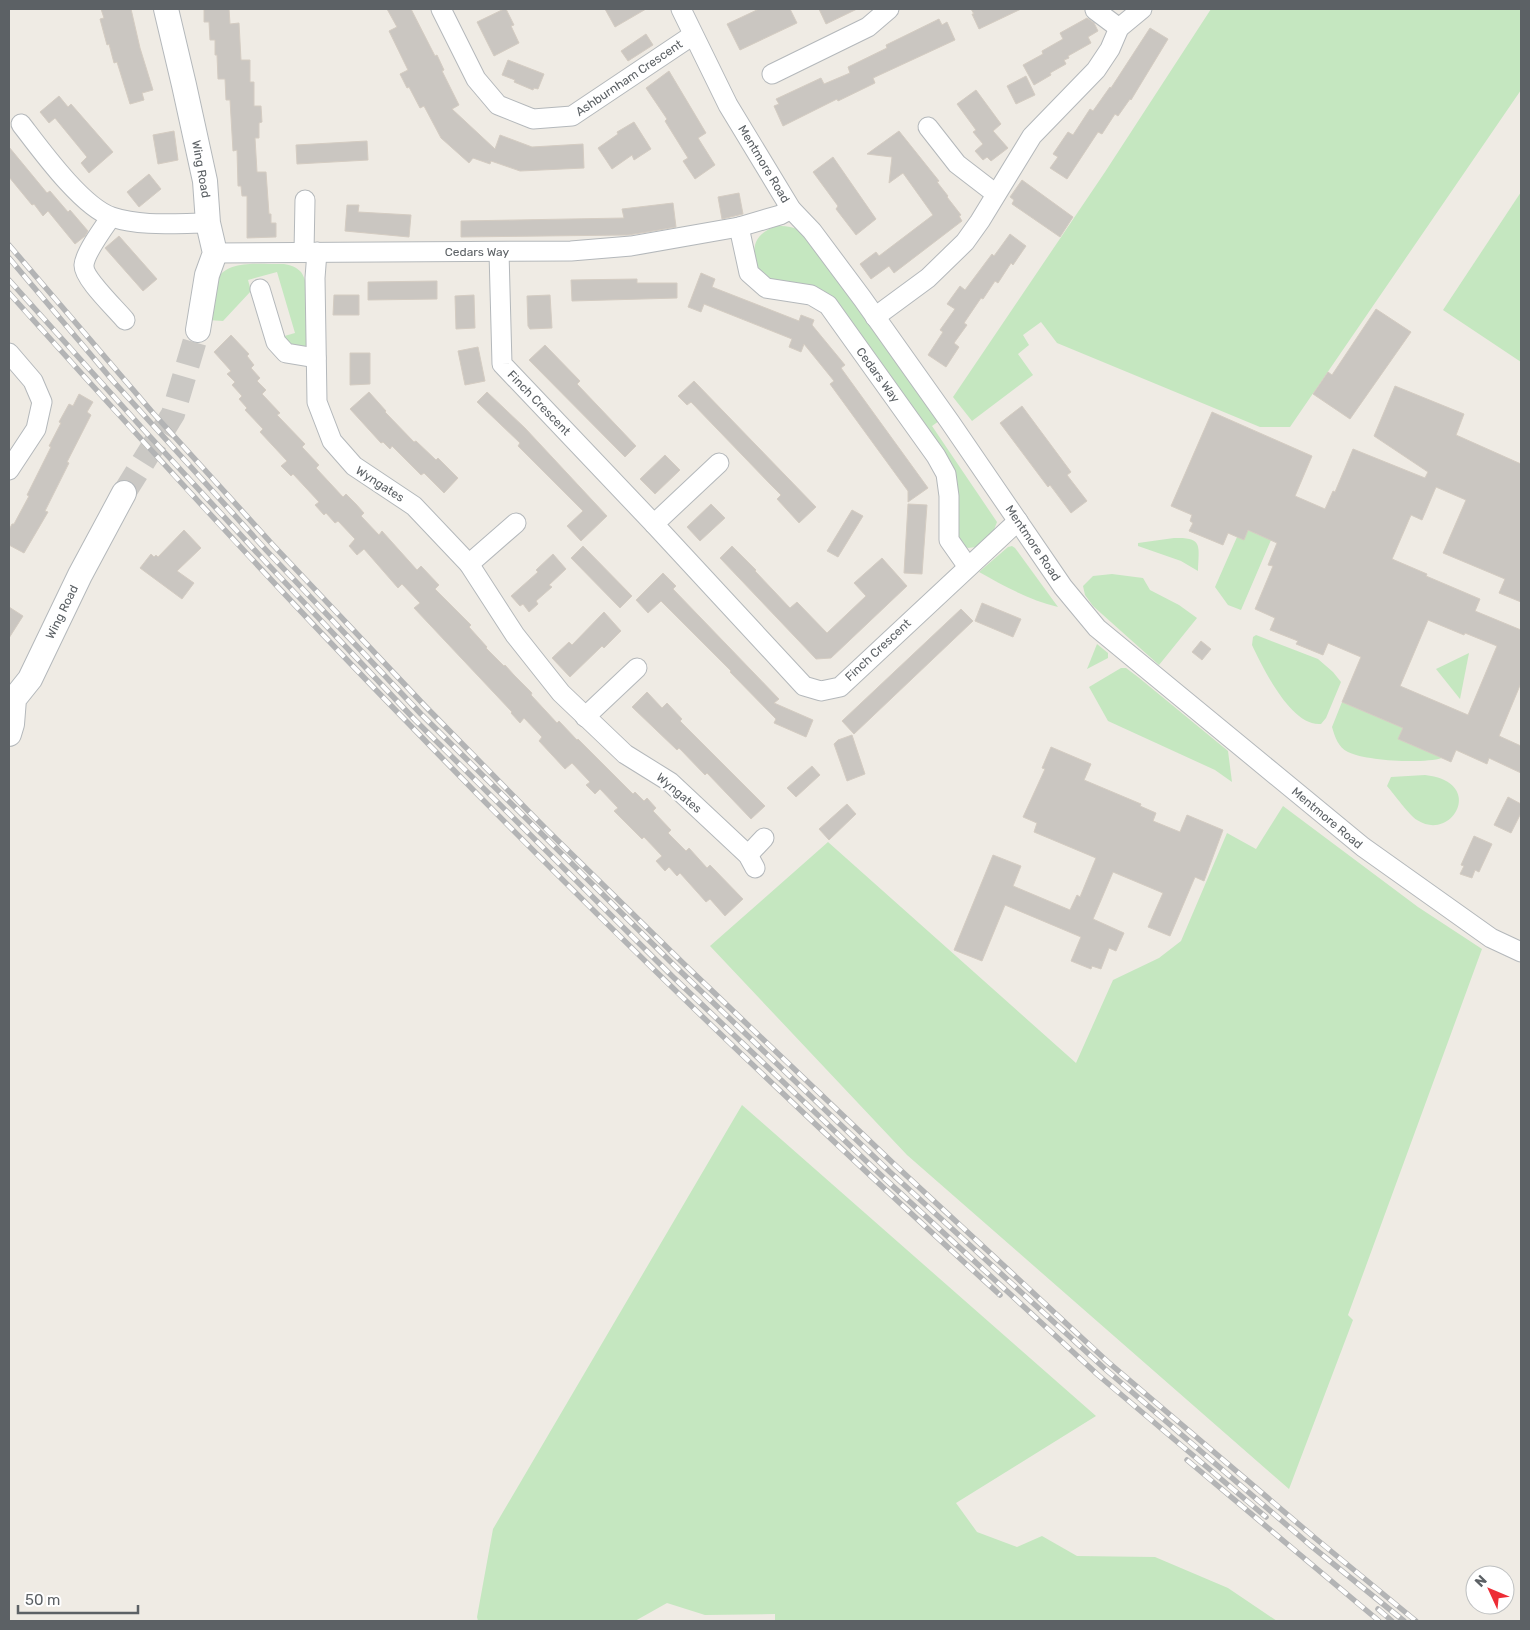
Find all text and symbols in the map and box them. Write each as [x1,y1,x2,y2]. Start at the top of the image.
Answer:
street label: Ashburnham Crescent [573,37,685,119]
street label: Mentmore Road [735,123,793,205]
street label: Wing Road [189,139,213,199]
street label: Cedars Way [445,245,510,259]
street label: Cedars Way [853,345,903,405]
street label: Finch Crescent [505,368,574,438]
street label: Wyngates [353,463,407,505]
street label: Mentmore Road [1003,503,1063,583]
street label: Wing Road [43,583,81,641]
street label: Finch Crescent [842,616,914,684]
street label: Wyngates [654,770,704,816]
street label: Mentmore Road [1289,784,1365,852]
north arrow [1465,1565,1515,1615]
text: N [1471,1572,1491,1591]
scale bar [18,1582,138,1614]
text: 50 m [25,1591,60,1609]

